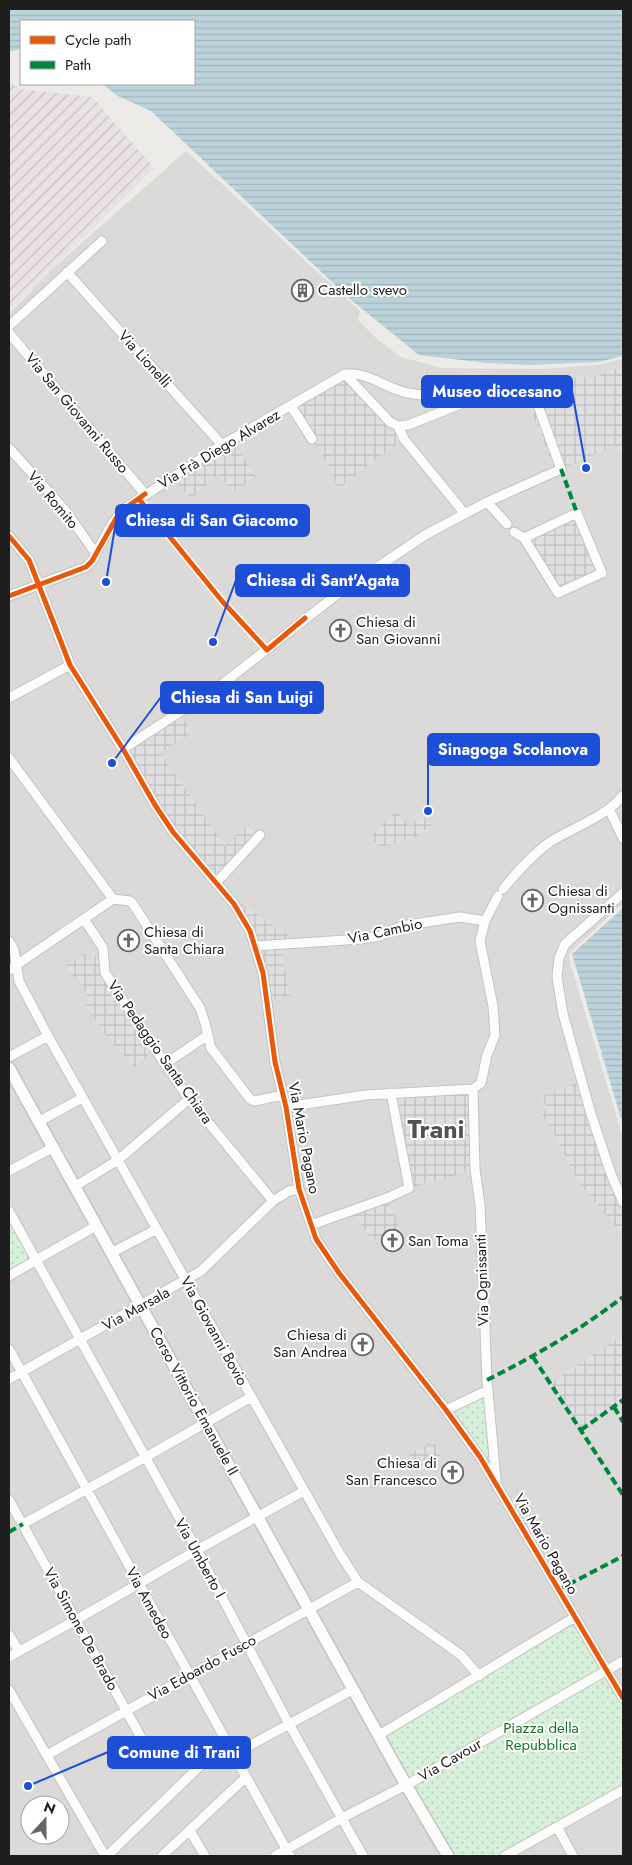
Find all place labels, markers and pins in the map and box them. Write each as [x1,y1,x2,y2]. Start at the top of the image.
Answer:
building icon: Castello svevo [290,278,314,302]
place label: Castello svevo [318,279,407,301]
callout: Museo diocesano [422,376,572,407]
callout: Chiesa di San Giacomo [116,505,309,536]
callout: Chiesa di Sant'Agata [236,565,409,596]
place label: Chiesa di San Giovanni [356,611,441,650]
church icon: Chiesa di San Giovanni [328,619,352,643]
callout: Chiesa di San Luigi [161,682,323,713]
callout: Sinagoga Scolanova [428,734,599,765]
place label: Chiesa di Ognissanti [548,880,615,919]
church icon: Chiesa di Ognissanti [520,888,544,912]
place label: Chiesa di Santa Chiara [144,921,224,960]
church icon: Chiesa di Santa Chiara [116,929,140,953]
church icon: San Toma [380,1229,404,1253]
place label: San Toma [408,1230,468,1252]
place label: Chiesa di San Andrea [273,1324,347,1363]
church icon: Chiesa di San Andrea [351,1332,375,1356]
place label: Chiesa di San Francesco [345,1452,437,1491]
church icon: Chiesa di San Francesco [441,1460,465,1484]
callout: Comune di Trani [108,1737,250,1768]

